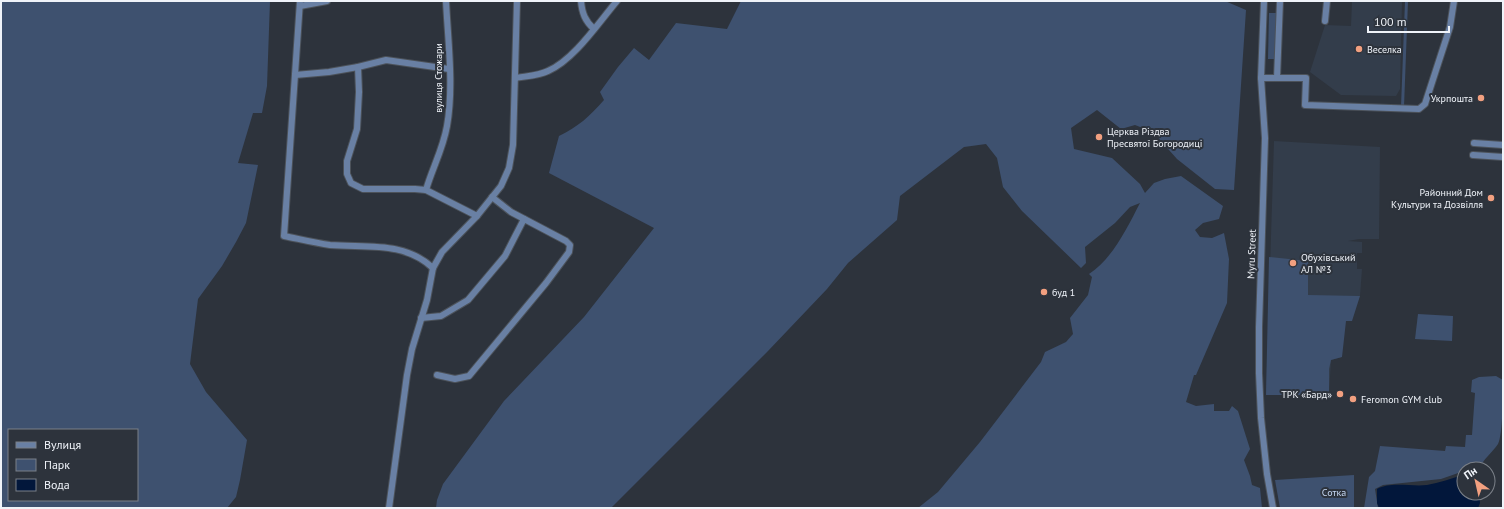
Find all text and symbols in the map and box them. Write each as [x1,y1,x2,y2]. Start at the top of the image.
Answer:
scale bar [1368,8,1449,34]
text: 100 m [1374,14,1407,29]
street label: вулиця Стожари [432,43,445,113]
place label: Веселка [1367,43,1402,56]
marker: Веселка [1354,44,1364,54]
place label: Укрпошта [1431,92,1473,105]
marker: Укрпошта [1476,93,1486,103]
place label: Церква Різдва Пресвятої Богородиці [1107,125,1202,150]
marker: Церква Різдва Пресвятої Богородиці [1094,132,1104,142]
place label: Районний Дом Культури та Дозвілля [1391,186,1483,211]
marker: Районний Дом Культури та Дозвілля [1486,193,1496,203]
street label: Myru Street [1244,228,1259,279]
place label: Обухівський АЛ №3 [1301,251,1355,276]
marker: Обухівський АЛ №3 [1288,258,1298,268]
place label: буд 1 [1052,286,1075,299]
marker: буд 1 [1039,287,1049,297]
place label: ТРК «Бард» [1281,388,1332,401]
marker: ТРК «Бард» [1335,389,1345,399]
place label: Feromon GYM club [1361,393,1442,406]
marker: Feromon GYM club [1348,394,1358,404]
legend [8,429,138,501]
text: Вулиця [44,437,81,452]
text: Парк [44,457,70,472]
north arrow [1456,461,1496,501]
text: Пн [1461,463,1480,482]
text: Вода [44,477,70,492]
park label: Сотка [1322,486,1346,499]

